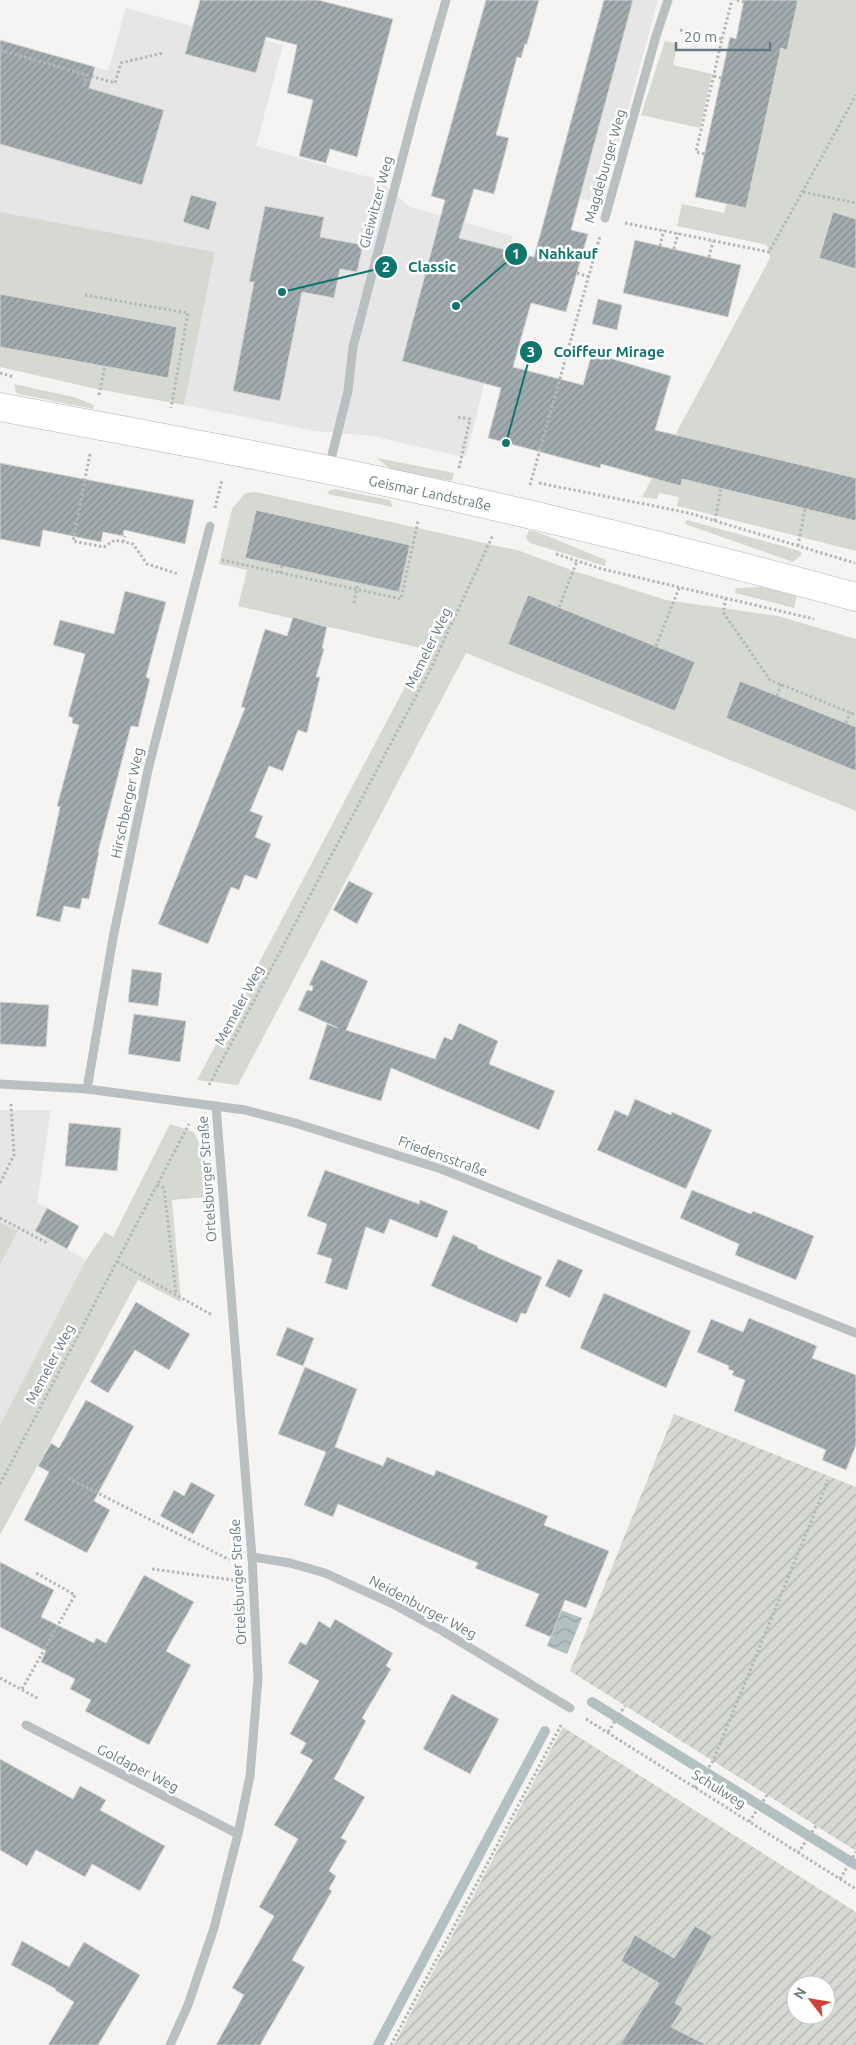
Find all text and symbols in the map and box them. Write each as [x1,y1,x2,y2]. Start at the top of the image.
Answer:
scale bar [676,20,770,52]
text: 20 m [684,28,717,45]
street label: Magdeburger Weg [581,107,629,225]
street label: Gleiwitzer Weg [356,154,396,250]
callout: Nahkauf [504,239,608,269]
text: 1 [512,245,520,262]
text: Nahkauf [538,245,599,262]
callout: Classic [373,252,466,282]
text: 2 [382,258,390,275]
text: Classic [408,258,456,275]
callout: Coiffeur Mirage [518,337,675,367]
text: 3 [527,343,535,360]
text: Coiffeur Mirage [553,343,665,360]
street label: Geismar Landstraße [367,472,493,514]
street label: Memeler Weg [401,605,455,691]
street label: Hirschberger Weg [107,746,147,860]
street label: Memeler Weg [211,962,267,1048]
street label: Ortelsburger Straße [195,1115,219,1243]
street label: Friedensstraße [396,1132,490,1180]
street label: Memeler Weg [22,1321,78,1407]
street label: Ortelsburger Straße [227,1518,249,1646]
street label: Neidenburger Weg [367,1572,479,1642]
street label: Goldaper Weg [95,1741,181,1795]
street label: Schulweg [689,1766,749,1812]
north arrow [786,1975,836,2025]
text: N [790,1985,809,2002]

